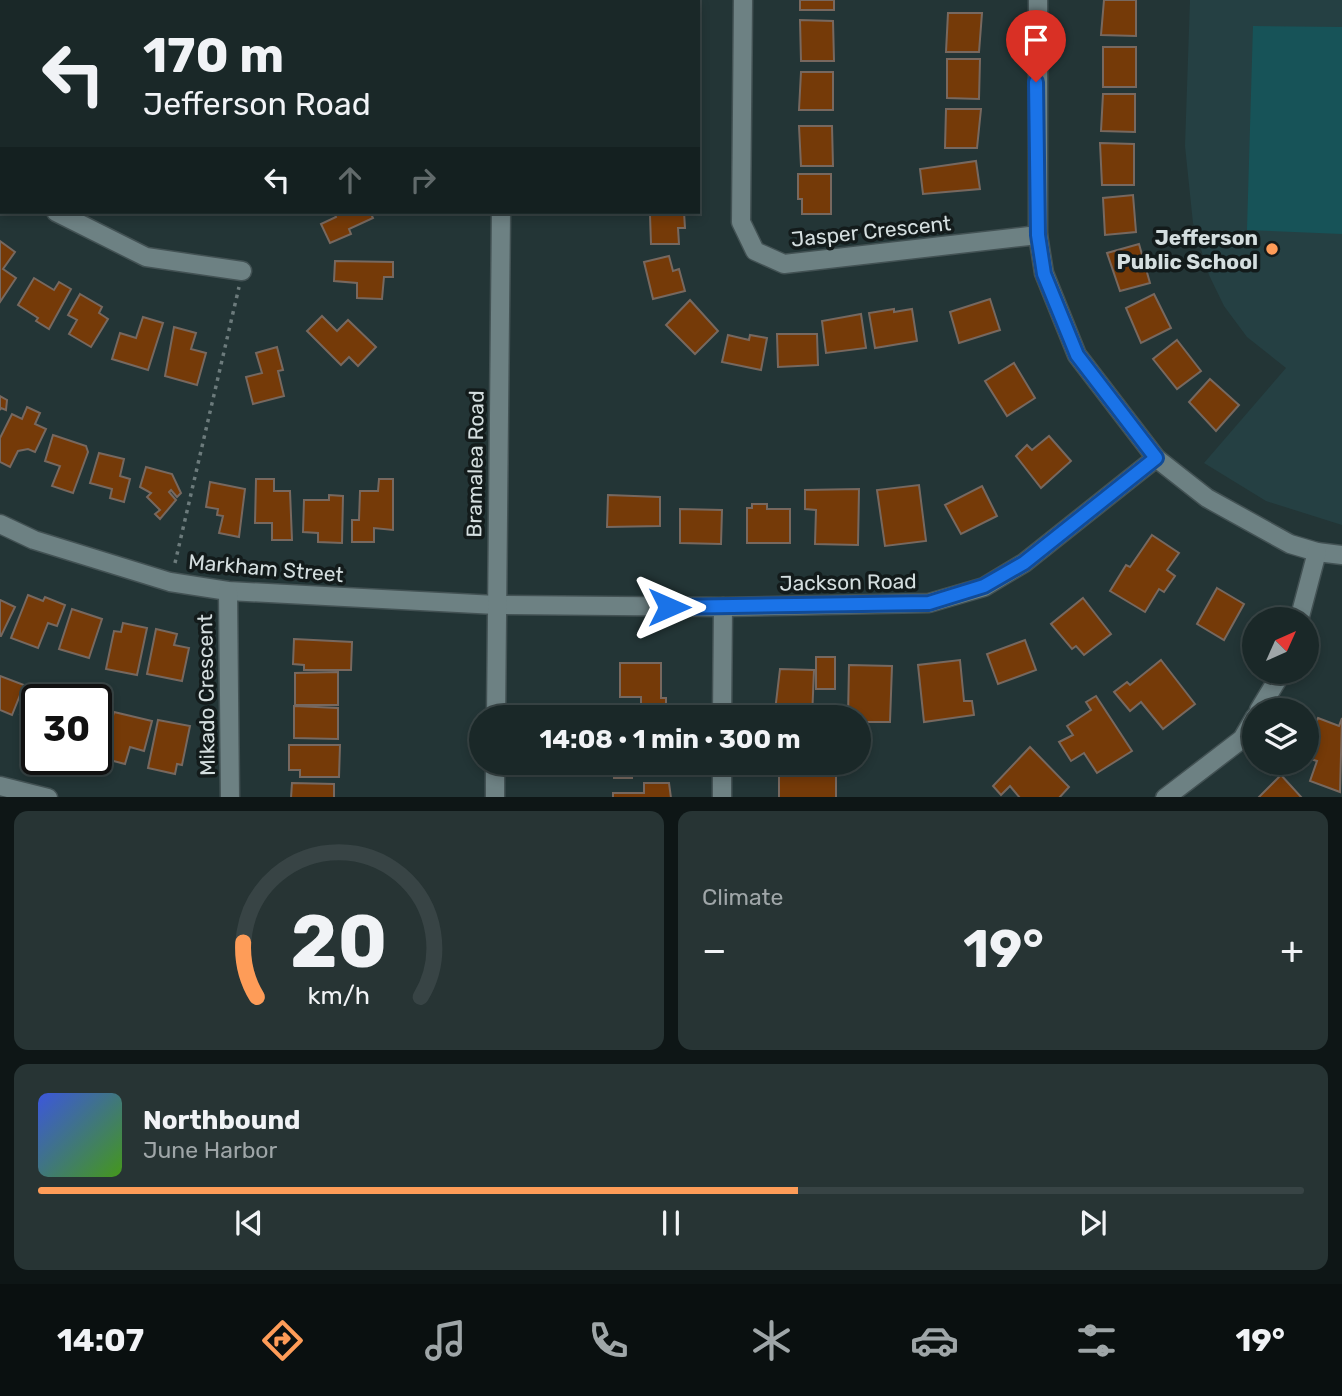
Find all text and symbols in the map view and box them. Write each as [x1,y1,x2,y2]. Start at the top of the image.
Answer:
pin [1006,10,1066,82]
icon: arrive [1017,21,1055,59]
text: 170 m [143,26,284,84]
icon: left [28,28,119,119]
text: Jefferson Road [143,85,371,123]
icon: left [258,161,296,199]
icon: ahead [331,161,369,199]
icon: right [404,161,442,199]
street label: Jasper Crescent [790,210,952,252]
place label: Jefferson Public School [1117,225,1258,274]
marker: Jefferson Public School [1264,241,1280,257]
street label: Bramalea Road [461,390,489,538]
street label: Markham Street [187,549,345,587]
street label: Jackson Road [779,568,917,596]
position arrow [632,570,706,644]
north arrow [1242,607,1320,684]
map controls [1242,607,1319,775]
street label: Mikado Crescent [192,614,220,776]
speed limit sign: 30 [21,684,112,775]
button: layers [1242,698,1319,775]
text: 14:08 · 1 min · 300 m [539,724,801,755]
text: Climate [702,883,783,911]
text: 20 [291,899,387,985]
text: 19° [963,918,1044,980]
text: − [702,927,727,973]
text: + [1280,927,1304,973]
text: km/h [308,980,370,1009]
text: Northbound [143,1105,301,1136]
text: June Harbor [143,1136,277,1164]
icon: previous [230,1204,268,1242]
icon: pause [652,1204,690,1242]
icon: next [1074,1204,1112,1242]
icon: directions [258,1316,307,1365]
icon: music [421,1316,470,1365]
icon: phone [584,1316,633,1365]
icon: climate [747,1316,796,1365]
icon: car [910,1316,959,1365]
icon: filters [1072,1316,1121,1365]
text: 14:07 [57,1321,144,1359]
text: 19° [1235,1321,1285,1359]

